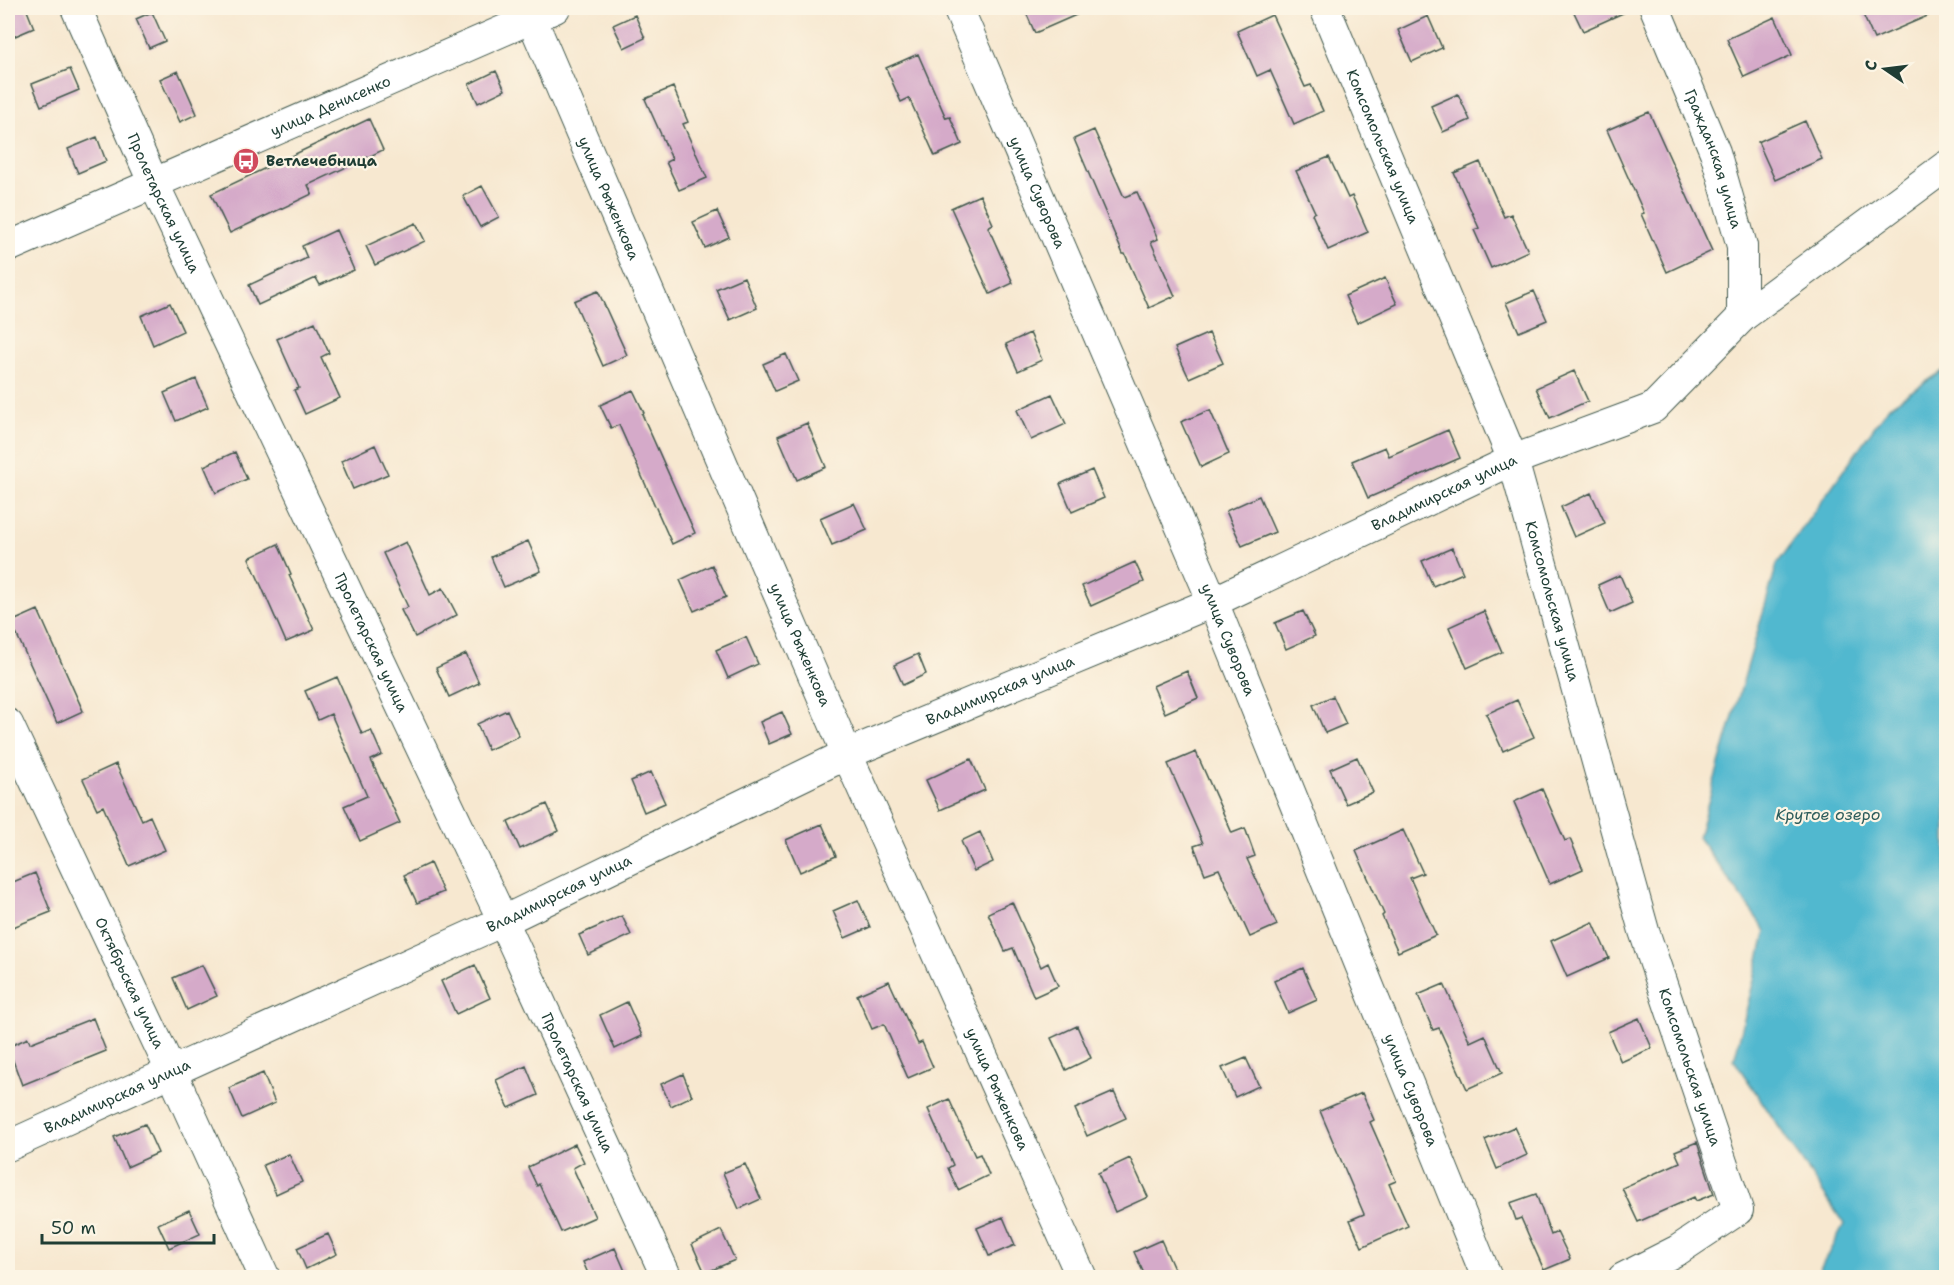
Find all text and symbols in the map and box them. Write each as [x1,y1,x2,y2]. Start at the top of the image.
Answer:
north arrow [1855,39,1915,99]
text: С [1860,58,1882,73]
street label: Комсомольская улица [1342,66,1424,227]
street label: улица Денисенко [267,71,394,141]
street label: Гражданская улица [1680,86,1747,231]
street label: Пролетарская улица [123,130,205,277]
street label: улица Рыженкова [573,133,644,264]
street label: улица Суворова [1004,134,1070,252]
bus stop icon: Ветлечебница [231,146,261,176]
place label: Ветлечебница [266,151,378,171]
street label: Владимирская улица [1368,449,1521,536]
street label: Комсомольская улица [1520,519,1584,684]
street label: Пролетарская улица [330,570,413,716]
street label: улица Рыженкова [765,580,836,710]
street label: улица Суворова [1196,580,1260,699]
street label: Владимирская улица [923,650,1078,730]
water label: Крутое озеро [1776,804,1881,825]
street label: Владимирская улица [483,850,635,937]
street label: Октябрьская улица [90,914,169,1052]
street label: Комсомольская улица [1654,985,1726,1149]
street label: Пролетарская улица [537,1010,618,1157]
street label: улица Рыженкова [961,1025,1034,1154]
street label: улица Суворова [1379,1031,1443,1150]
street label: Владимирская улица [41,1054,194,1138]
scale bar [42,1207,214,1245]
text: 50 m [51,1216,96,1240]

